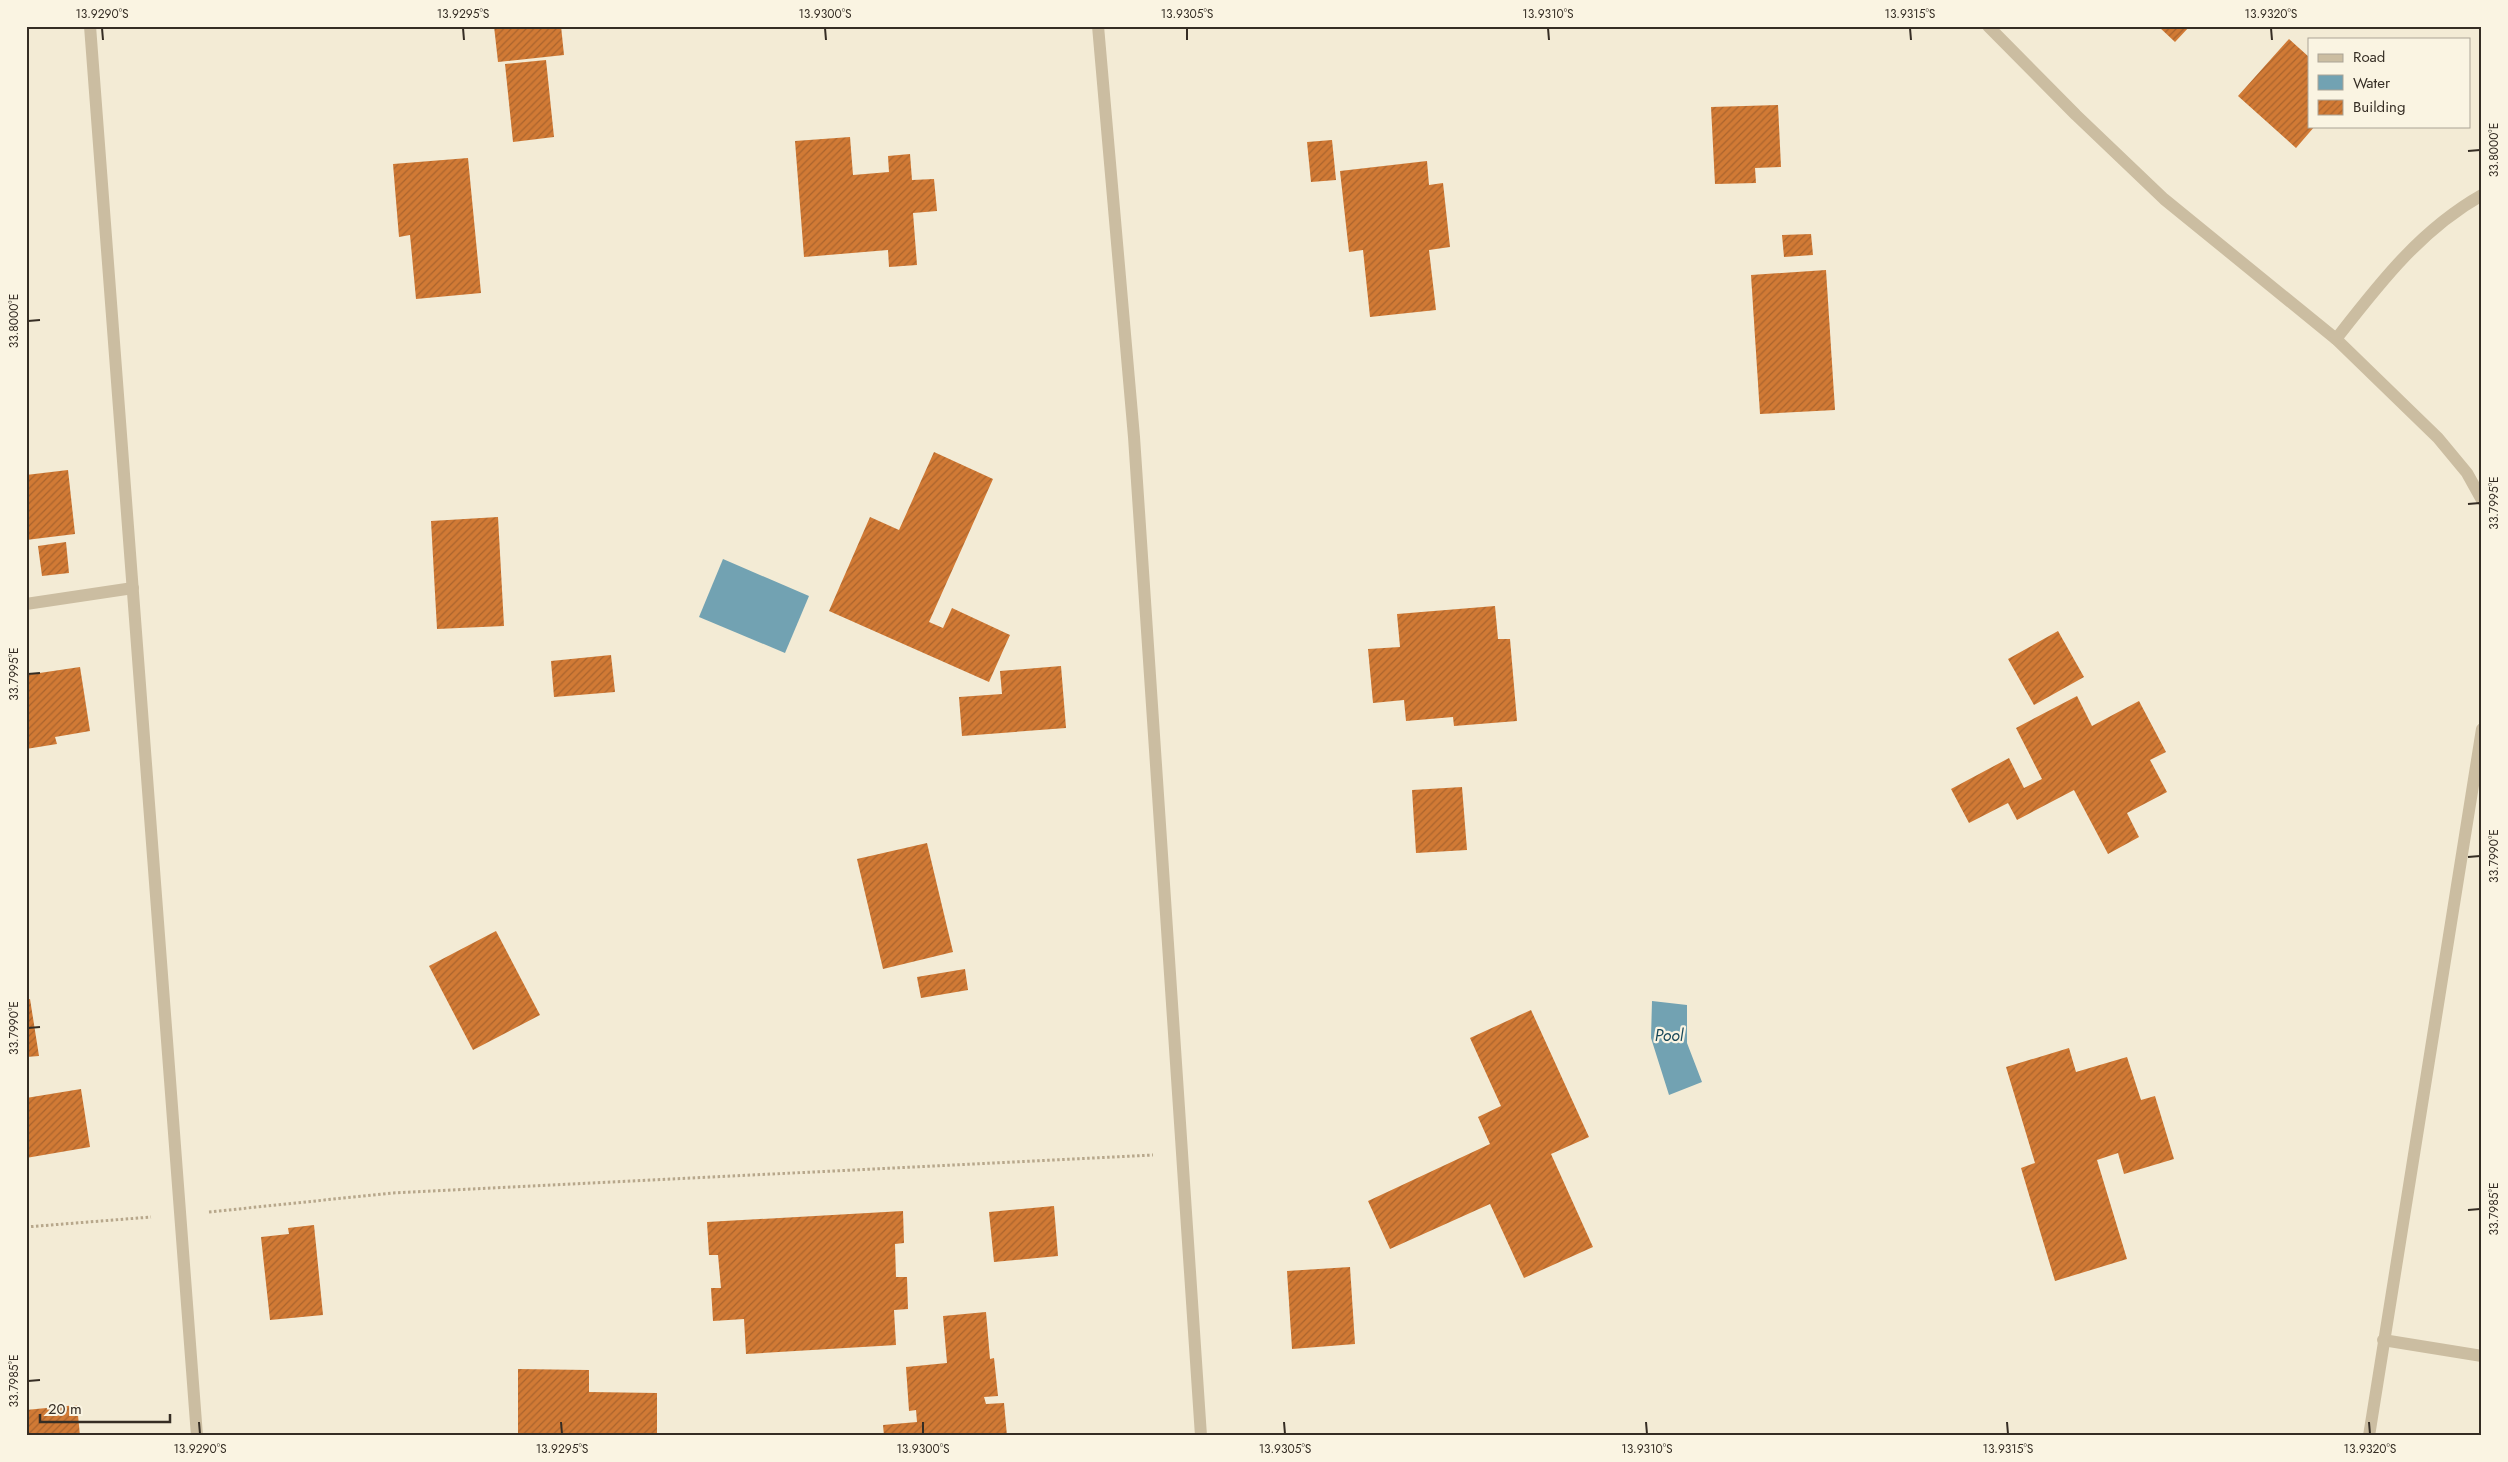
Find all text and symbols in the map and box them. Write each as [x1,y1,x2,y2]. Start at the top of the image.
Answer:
text: 13.9290°S [75,5,129,23]
text: 13.9295°S [437,5,490,23]
text: 13.9300°S [798,5,852,23]
text: 13.9305°S [1161,5,1214,23]
text: 13.9310°S [1522,5,1574,23]
text: 13.9315°S [1885,5,1936,23]
text: 13.9320°S [2245,5,2298,23]
legend [2308,38,2470,128]
text: Road [2353,46,2385,68]
text: Water [2353,72,2391,94]
text: Building [2353,96,2405,118]
text: 33.8000°E [2485,123,2503,177]
text: 33.8000°E [5,294,23,348]
text: 33.7995°E [2485,476,2503,530]
text: 33.7995°E [5,647,23,701]
text: 33.7990°E [2485,829,2503,883]
text: 33.7990°E [5,1001,23,1055]
water label: Pool [1655,1024,1685,1047]
text: 33.7985°E [2485,1183,2503,1236]
text: 33.7985°E [5,1355,23,1408]
scale bar [40,1392,170,1424]
text: 20 m [48,1398,82,1420]
text: 13.9290°S [173,1440,227,1458]
text: 13.9295°S [536,1440,589,1458]
text: 13.9300°S [896,1440,950,1458]
text: 13.9305°S [1259,1440,1312,1458]
text: 13.9310°S [1621,1440,1673,1458]
text: 13.9315°S [1983,1440,2034,1458]
text: 13.9320°S [2344,1440,2397,1458]

